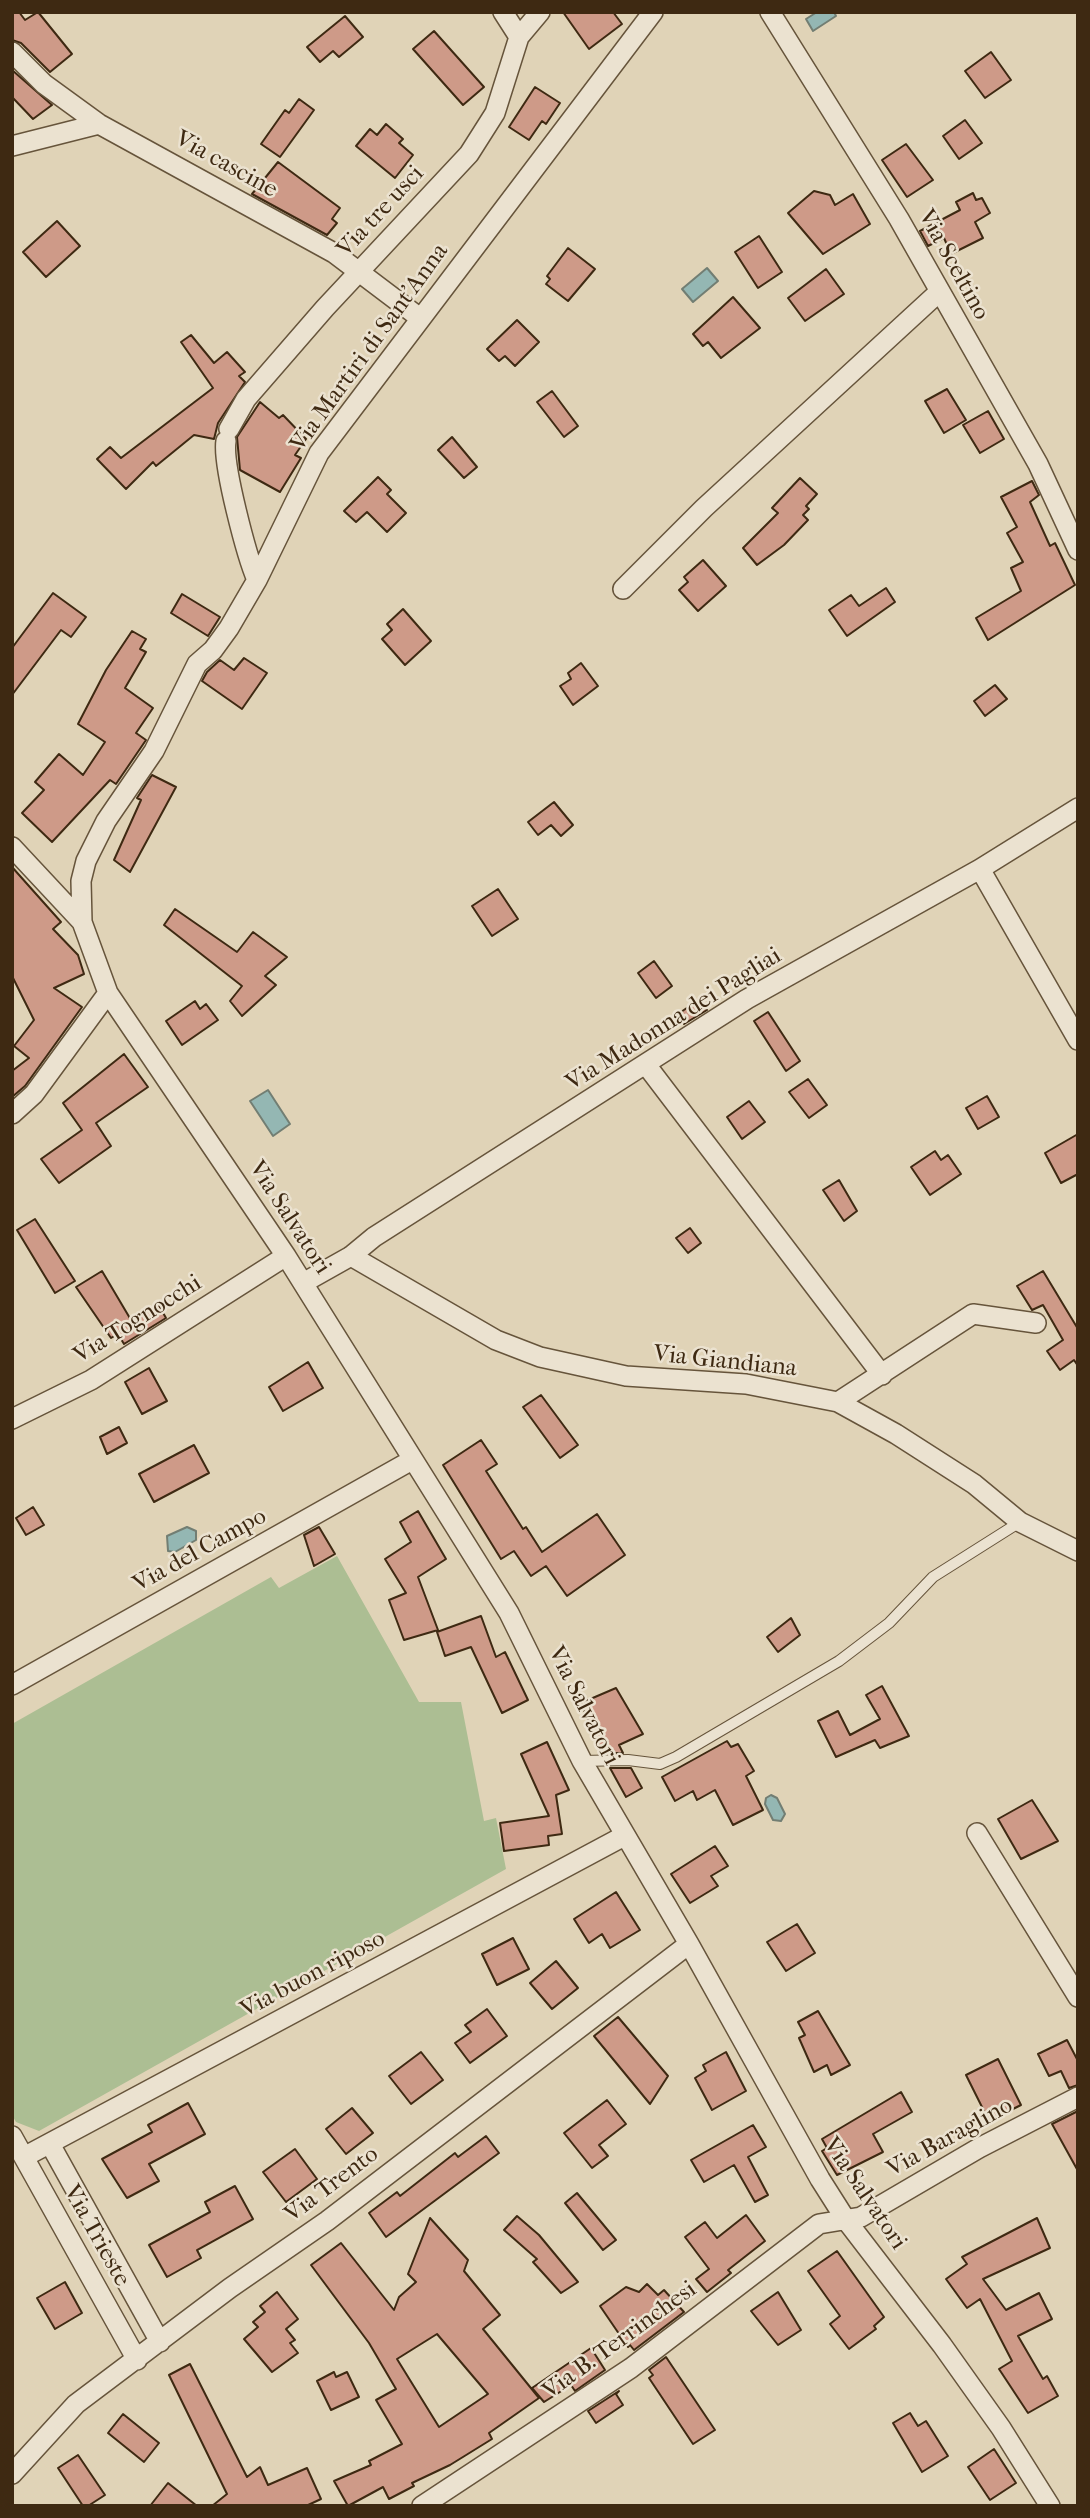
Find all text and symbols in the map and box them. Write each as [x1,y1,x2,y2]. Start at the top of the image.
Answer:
street label: Via cascine [170,125,282,205]
street label: Via tre usci [331,160,431,264]
street label: Via Sceltino [911,205,995,325]
street label: Via Martiri di Sant'Anna [285,238,455,458]
street label: Via Madonna dei Pagliai [561,942,787,1098]
street label: Via Salvatori [242,1156,336,1280]
street label: Via Tognocchi [69,1269,207,1371]
street label: Via Giandiana [652,1340,798,1384]
street label: Via del Campo [128,1503,272,1599]
street label: Via Salvatori [541,1642,625,1770]
street label: Via buon riposo [236,1925,390,2025]
street label: Via Baraglino [882,2092,1018,2184]
street label: Via Salvatori [816,2132,912,2256]
street label: Via Trento [279,2140,385,2230]
street label: Via Trieste [56,2180,136,2292]
street label: Via B. Terrinchesi [537,2276,703,2406]

